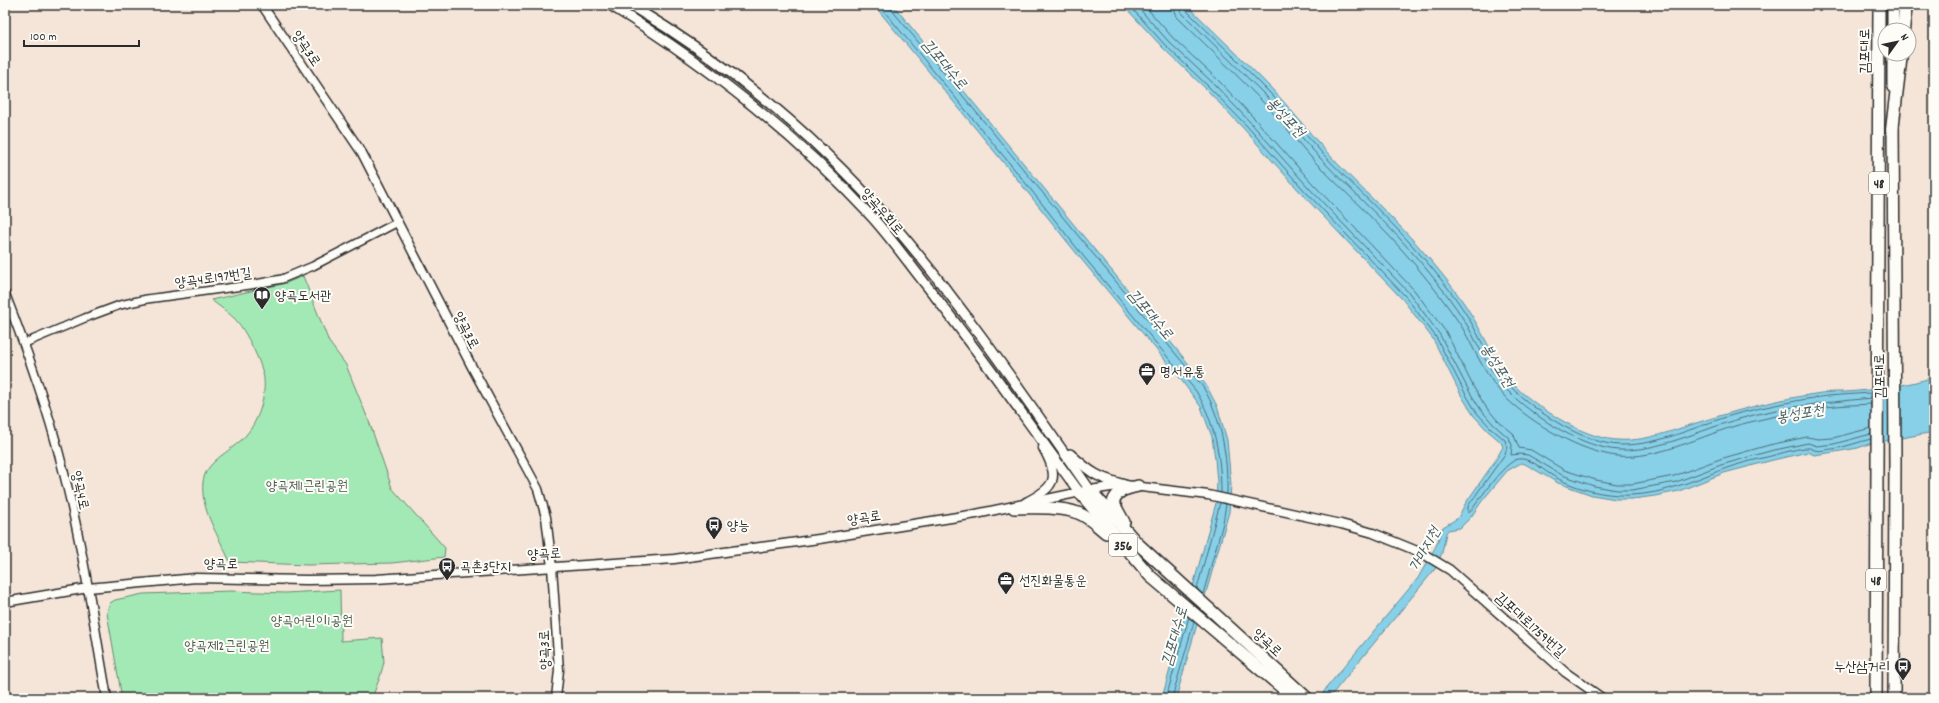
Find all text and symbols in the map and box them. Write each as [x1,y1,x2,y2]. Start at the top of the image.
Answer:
scale bar [24,22,139,48]
north arrow [1877,22,1917,62]
street label: 양곡3로 [286,27,325,71]
street label: 김포대로 [1856,28,1876,74]
text: 100 m [30,29,57,46]
text: N [1896,31,1912,45]
water label: 김포대수로 [916,35,971,95]
water label: 봉성포천 [1260,93,1310,145]
road number: 48 [1869,172,1889,194]
street label: 양곡우회로 [855,184,908,240]
street label: 양곡4로197번길 [174,264,254,294]
library icon: 양곡도서관 [252,285,272,310]
water label: 김포대수로 [1122,285,1177,345]
place label: 양곡도서관 [275,287,331,307]
street label: 양곡3로 [447,309,483,353]
water label: 봉성포천 [1474,340,1519,394]
street label: 김포대로 [1871,353,1891,399]
office icon: 명서유통 [1137,361,1157,386]
place label: 명서유통 [1160,363,1205,383]
water label: 봉성포천 [1775,400,1828,430]
street label: 양곡4로 [65,469,93,512]
park label: 양곡제1근린공원 [266,477,348,497]
street label: 양곡로 [846,506,883,531]
bus stop icon: 양능 [704,515,724,540]
place label: 양능 [727,517,750,537]
water label: 가마지천 [1404,522,1448,576]
road number: 356 [1109,534,1137,556]
street label: 양곡로 [527,544,562,566]
street label: 양곡로 [204,555,238,575]
bus stop icon: 곡촌3단지 [437,556,457,581]
place label: 곡촌3단지 [460,558,511,578]
road number: 48 [1866,569,1886,591]
office icon: 선진화물통운 [996,570,1016,595]
place label: 선진화물통운 [1019,572,1087,592]
street label: 김포대로1759번길 [1490,588,1570,663]
water label: 김포대수로 [1157,605,1195,669]
park label: 양곡어린이1공원 [271,612,353,632]
street label: 양곡로 [1247,625,1286,662]
street label: 양곡3로 [535,630,557,670]
park label: 양곡제2근린공원 [185,637,269,657]
bus stop icon: 누산삼거리 [1893,656,1913,681]
place label: 누산삼거리 [1834,658,1890,678]

